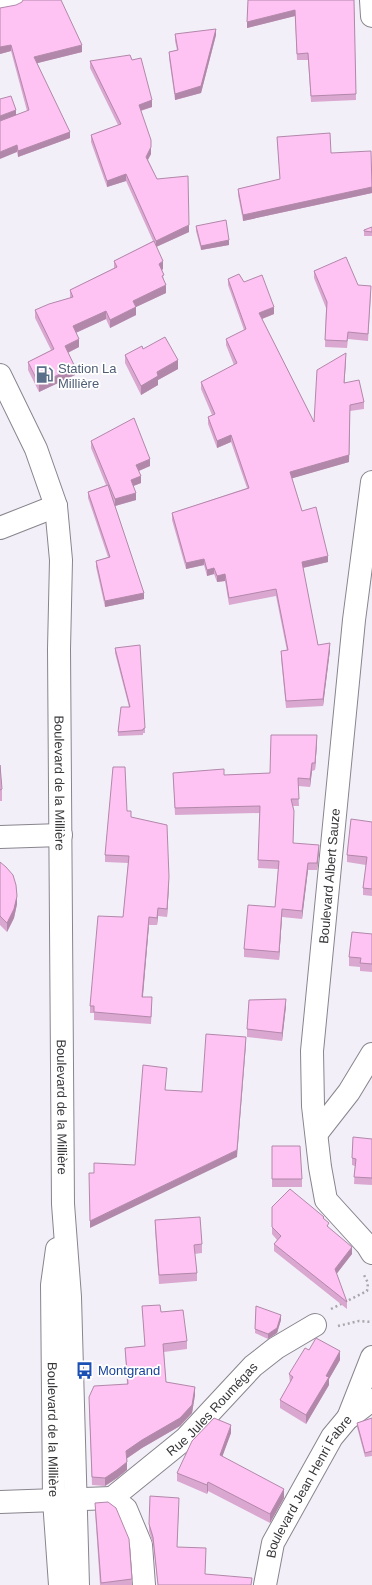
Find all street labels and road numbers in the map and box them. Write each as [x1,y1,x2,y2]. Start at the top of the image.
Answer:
street label: Boulevard de la Millière [51,715,67,851]
street label: Boulevard Albert Sauze [316,808,343,944]
street label: Boulevard de la Millière [54,1039,70,1175]
street label: Rue Jules Roumégas [163,1359,261,1459]
street label: Boulevard de la Millière [45,1362,61,1497]
street label: Boulevard Jean Henri Fabre [263,1412,355,1559]

